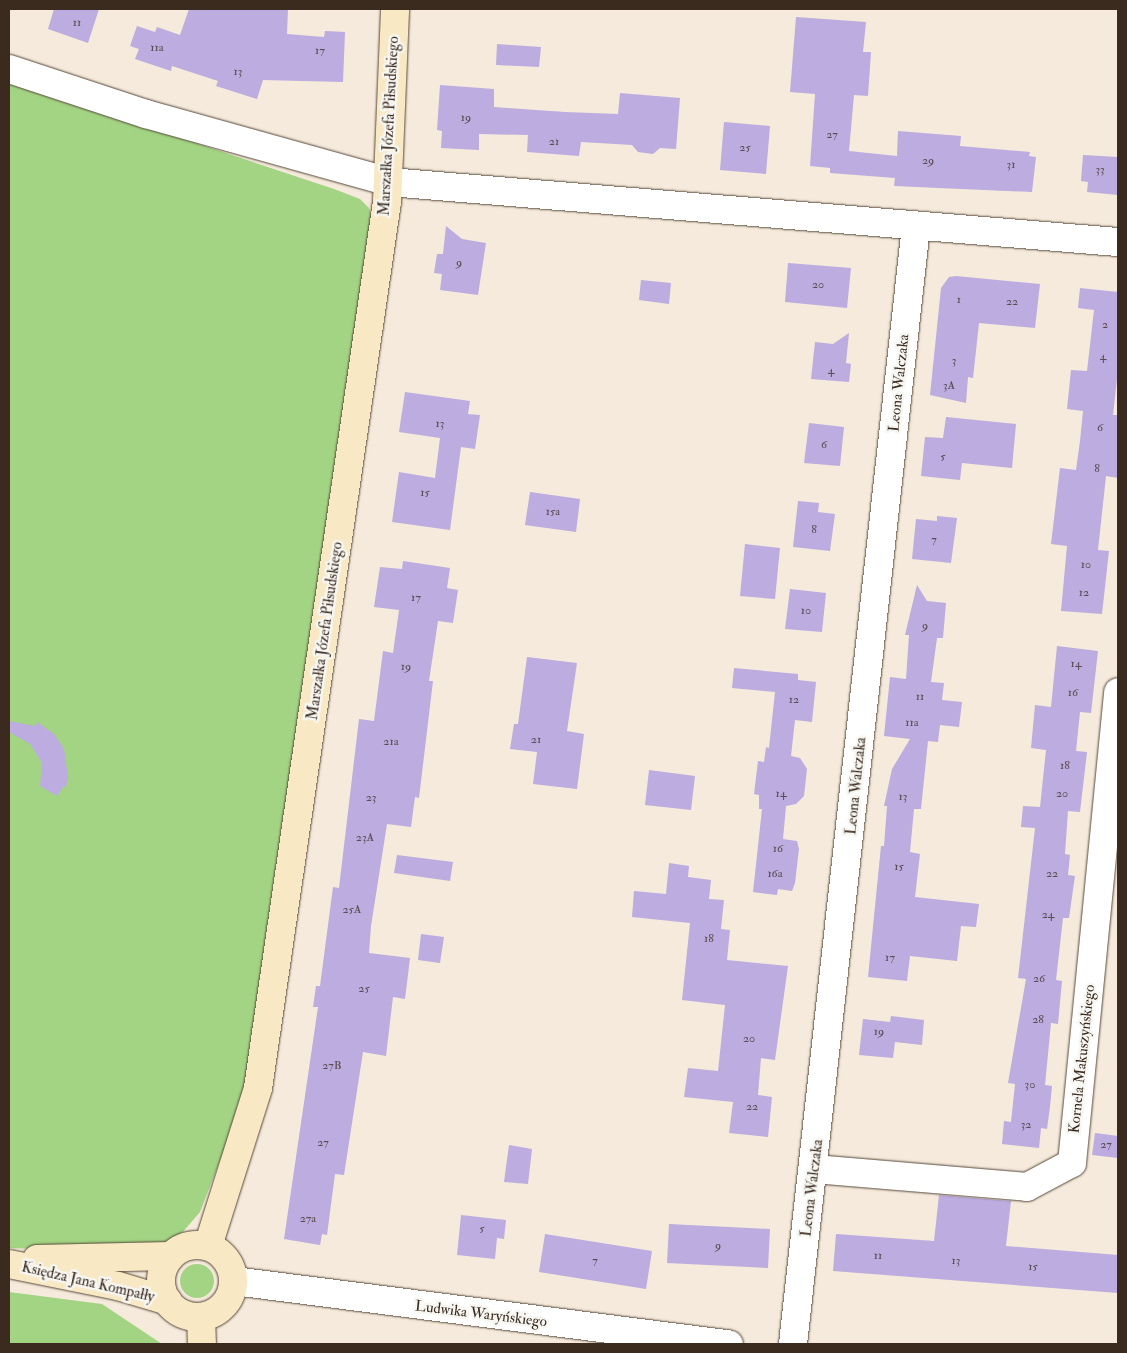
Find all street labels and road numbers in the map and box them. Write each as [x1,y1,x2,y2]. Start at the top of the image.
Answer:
street label: Marszałka Józefa Piłsudskiego [375,36,403,216]
street label: Leona Walczaka [885,333,913,433]
street label: Marszałka Józefa Piłsudskiego [304,541,346,721]
street label: Leona Walczaka [842,736,870,836]
street label: Kornela Makuszyńskiego [1065,984,1099,1134]
street label: Leona Walczaka [797,1138,827,1238]
street label: Księdza Jana Kompałły [20,1258,156,1306]
street label: Ludwika Waryńskiego [414,1297,548,1331]

